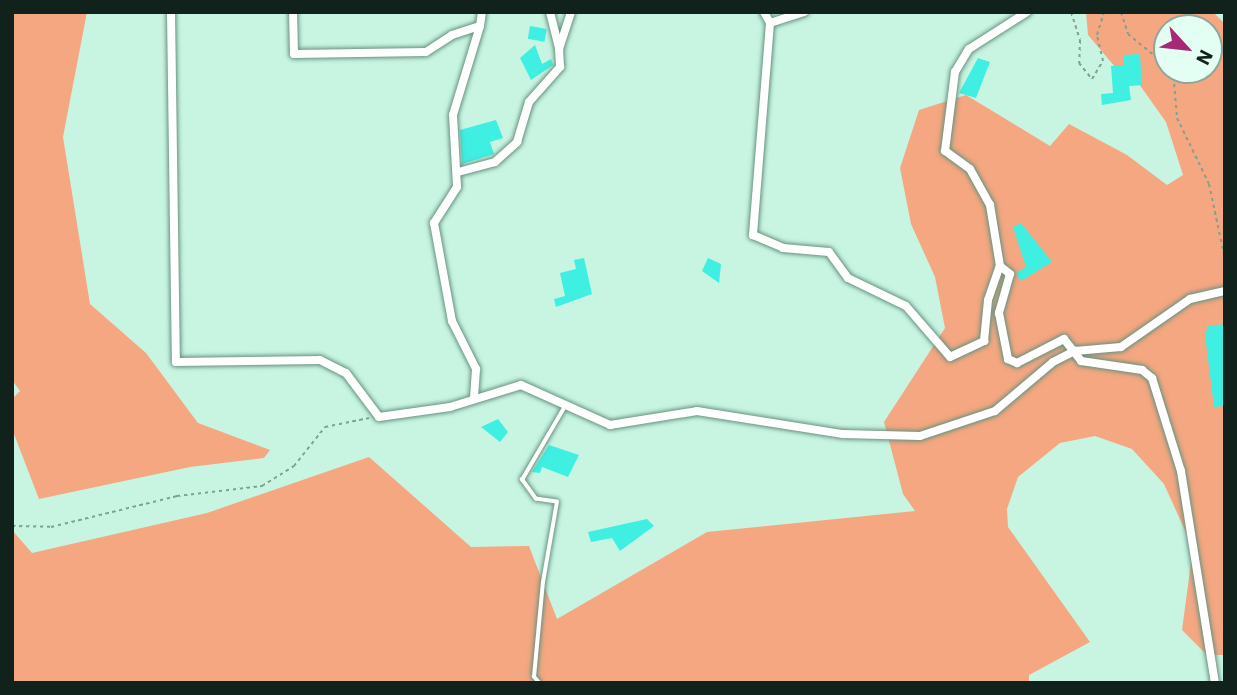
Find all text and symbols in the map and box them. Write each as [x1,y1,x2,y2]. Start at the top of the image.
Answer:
north arrow [1153,14,1223,84]
text: N [1191,46,1219,69]

